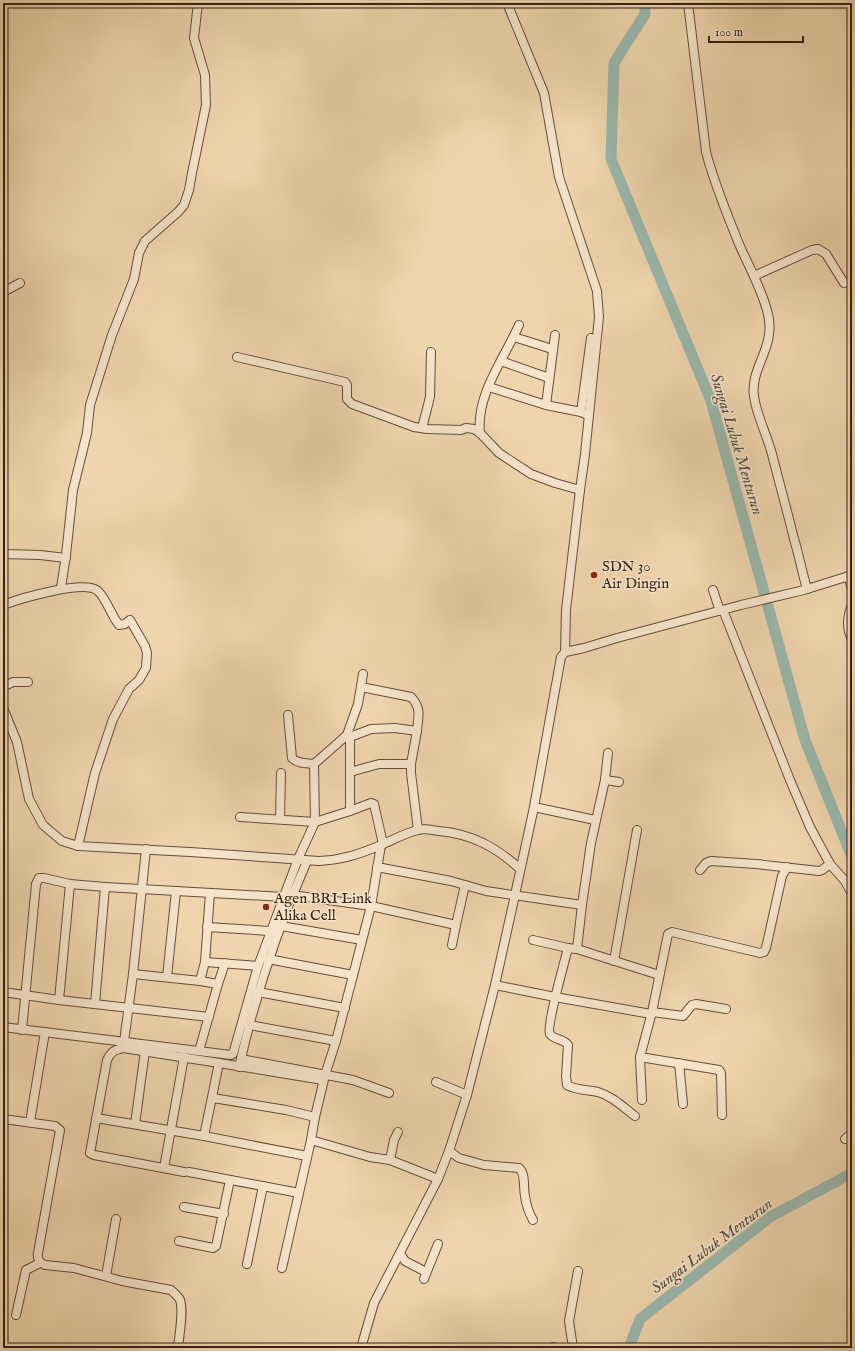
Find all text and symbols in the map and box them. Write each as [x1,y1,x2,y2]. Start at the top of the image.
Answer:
scale bar [709,18,803,44]
text: 100 m [715,25,743,40]
water label: Sungai Lubuk Menturun [705,371,767,518]
place label: SDN 30 Air Dingin [601,557,669,593]
marker: SDN 30 Air Dingin [589,570,599,580]
place label: Agen BRI Link Alika Cell [273,889,373,925]
marker: Agen BRI Link Alika Cell [261,902,271,912]
water label: Sungai Lubuk Menturun [648,1194,777,1299]

